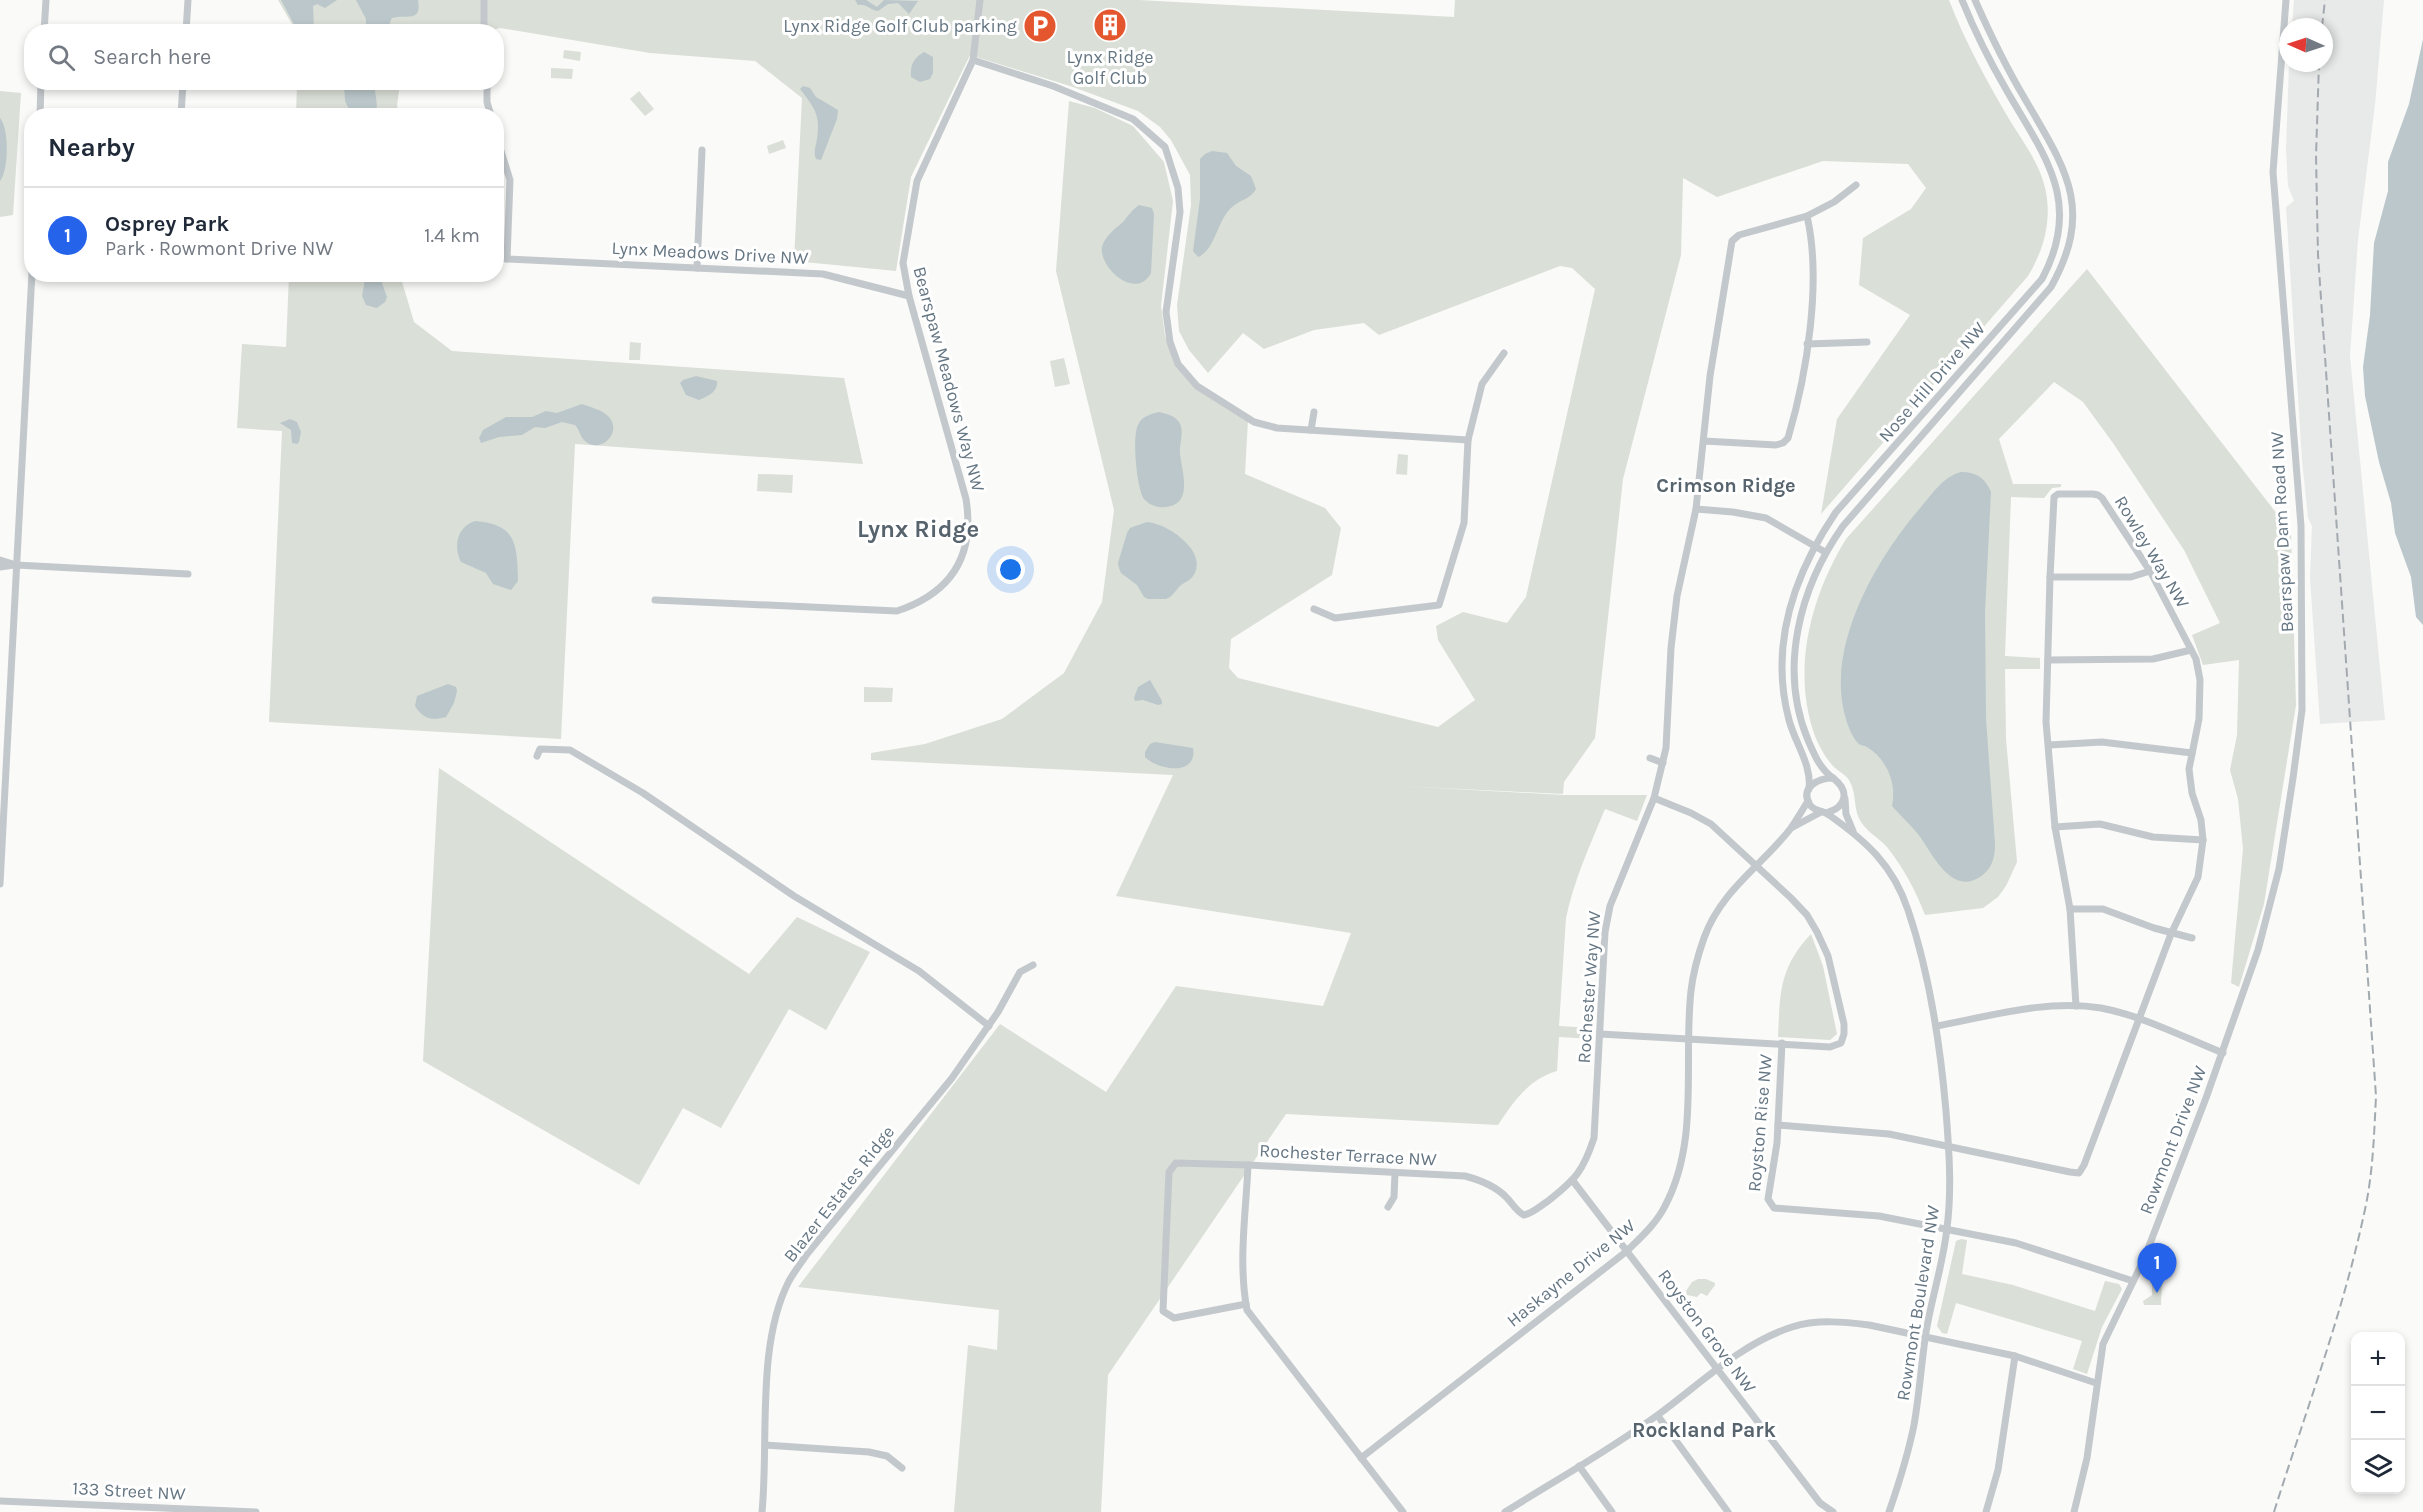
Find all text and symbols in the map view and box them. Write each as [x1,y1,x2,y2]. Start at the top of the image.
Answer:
building icon: Lynx Ridge Golf Club [1092,7,1128,43]
parking icon: Lynx Ridge Golf Club parking [1022,8,1058,44]
place label: Lynx Ridge Golf Club parking [783,15,1017,37]
north arrow [2279,18,2333,72]
search box [24,24,504,90]
icon: search [45,41,78,74]
text: Search here [93,44,211,70]
place label: Lynx Ridge Golf Club [1066,46,1154,89]
text: Nearby [48,132,135,163]
text: Osprey Park [105,211,229,237]
text: 1 [64,224,71,247]
text: 1.4 km [424,224,480,247]
text: Park · Rowmont Drive NW [105,237,333,260]
street label: Lynx Meadows Drive NW [611,237,809,269]
street label: Bearspaw Meadows Way NW [908,264,990,494]
street label: Nose Hill Drive NW [1874,318,1990,446]
street label: Bearspaw Dam Road NW [2266,431,2298,633]
district label: Crimson Ridge [1656,474,1796,497]
street label: Rowley Way NW [2110,492,2194,612]
district label: Lynx Ridge [857,515,979,543]
your location [996,555,1025,584]
street label: Rochester Way NW [1573,910,1605,1064]
street label: Royston Rise NW [1743,1053,1777,1193]
street label: Rowmont Drive NW [2135,1063,2211,1217]
street label: Blazer Estates Ridge [779,1121,899,1267]
street label: Rochester Terrace NW [1259,1139,1437,1171]
street label: Rowmont Boulevard NW [1892,1204,1944,1402]
street label: Haskayne Drive NW [1502,1214,1640,1332]
pin: 1 [2138,1244,2176,1293]
street label: Royston Grove NW [1653,1265,1761,1397]
map controls [2351,1332,2405,1494]
button: + [2351,1332,2405,1386]
button: − [2351,1386,2405,1440]
district label: Rockland Park [1632,1418,1777,1442]
button: layers [2351,1440,2405,1494]
street label: 133 Street NW [72,1477,186,1505]

